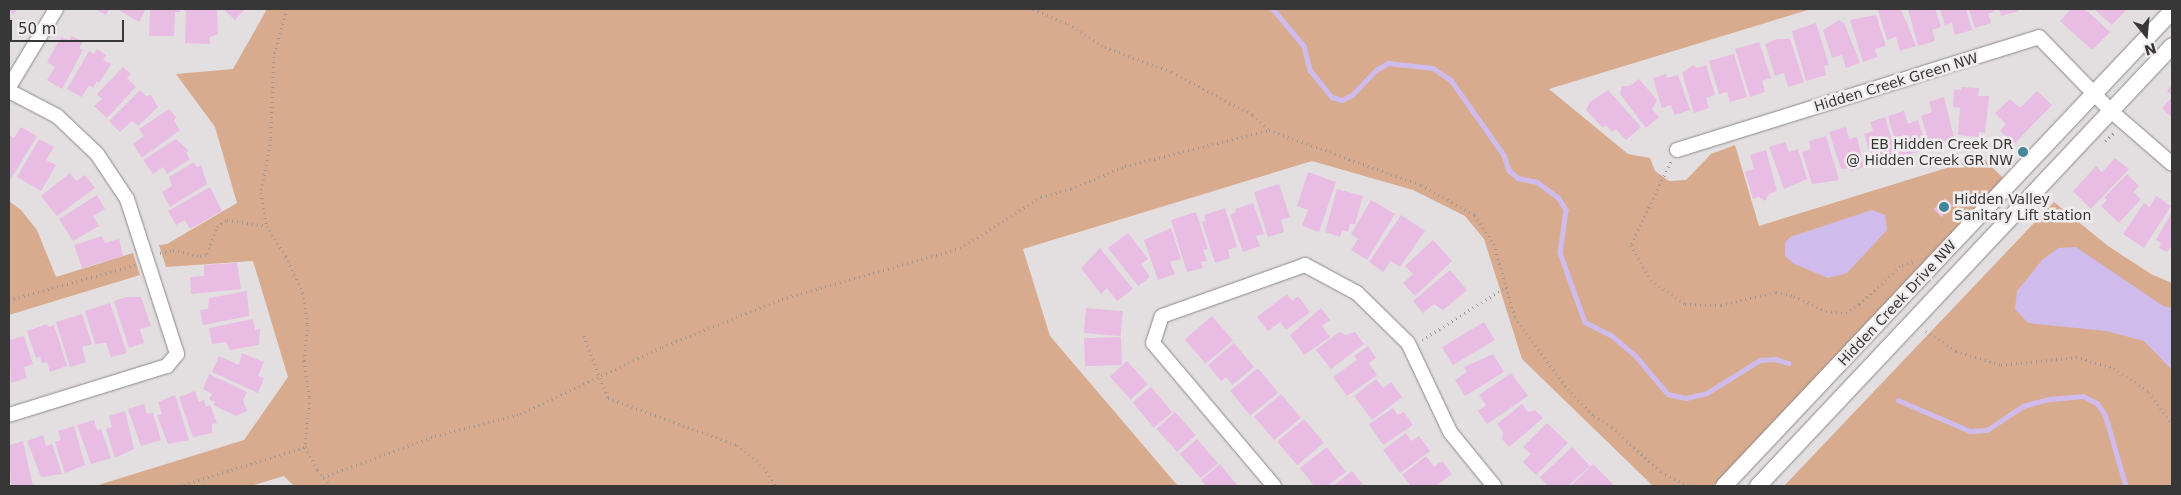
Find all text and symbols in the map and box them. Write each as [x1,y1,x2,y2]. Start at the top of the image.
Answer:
scale bar [12,10,126,42]
north arrow [2121,10,2171,60]
text: 50 m [18,20,56,38]
text: N [2142,40,2158,59]
street label: Hidden Creek Green NW [1812,49,1980,115]
place label: EB Hidden Creek DR @ Hidden Creek GR NW [1846,136,2013,168]
marker: EB Hidden Creek DR @ Hidden Creek GR NW [2017,146,2029,158]
place label: Hidden Valley Sanitary Lift station [1954,191,2091,223]
marker: Hidden Valley Sanitary Lift station [1938,201,1950,213]
street label: Hidden Creek Drive NW [1835,237,1959,369]

